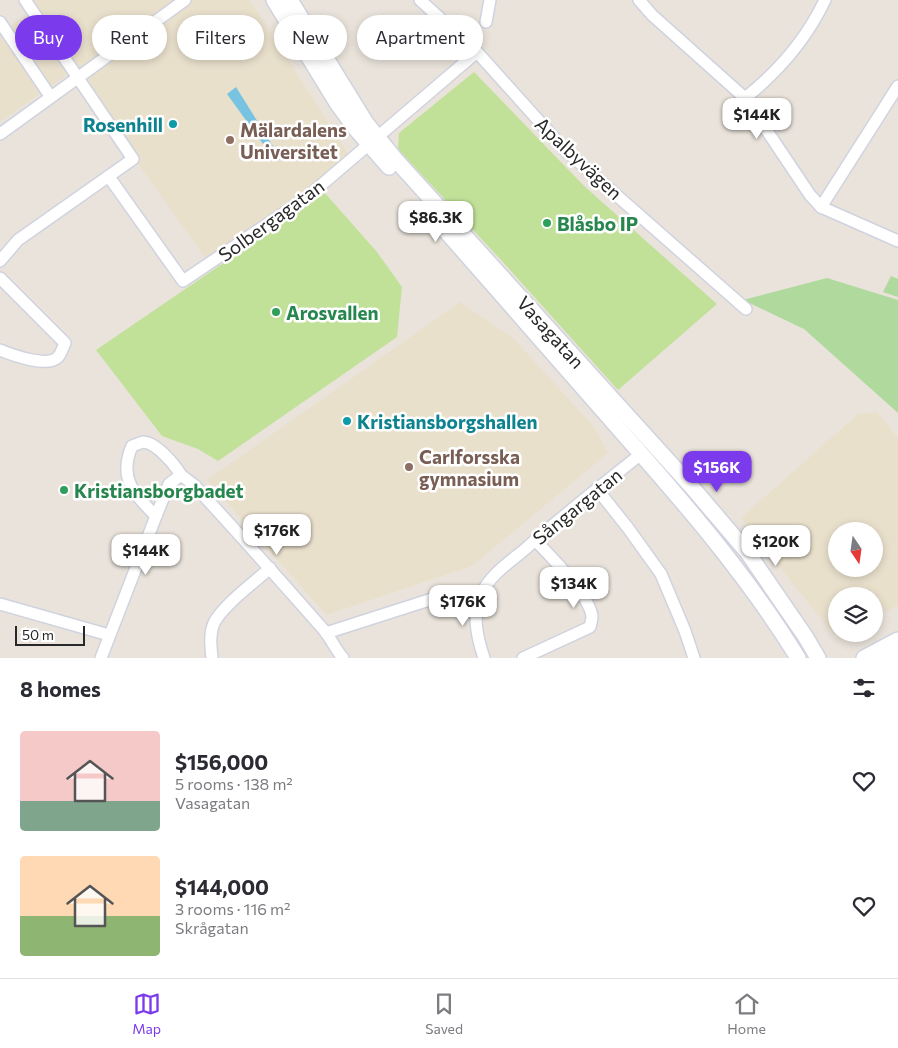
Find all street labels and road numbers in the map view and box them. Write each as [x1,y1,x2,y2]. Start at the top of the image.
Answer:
street label: Apalbyvägen [531,112,627,204]
street label: Solbergagatan [214,174,328,266]
street label: Vasagatan [513,291,589,373]
street label: Sångargatan [528,463,626,549]

